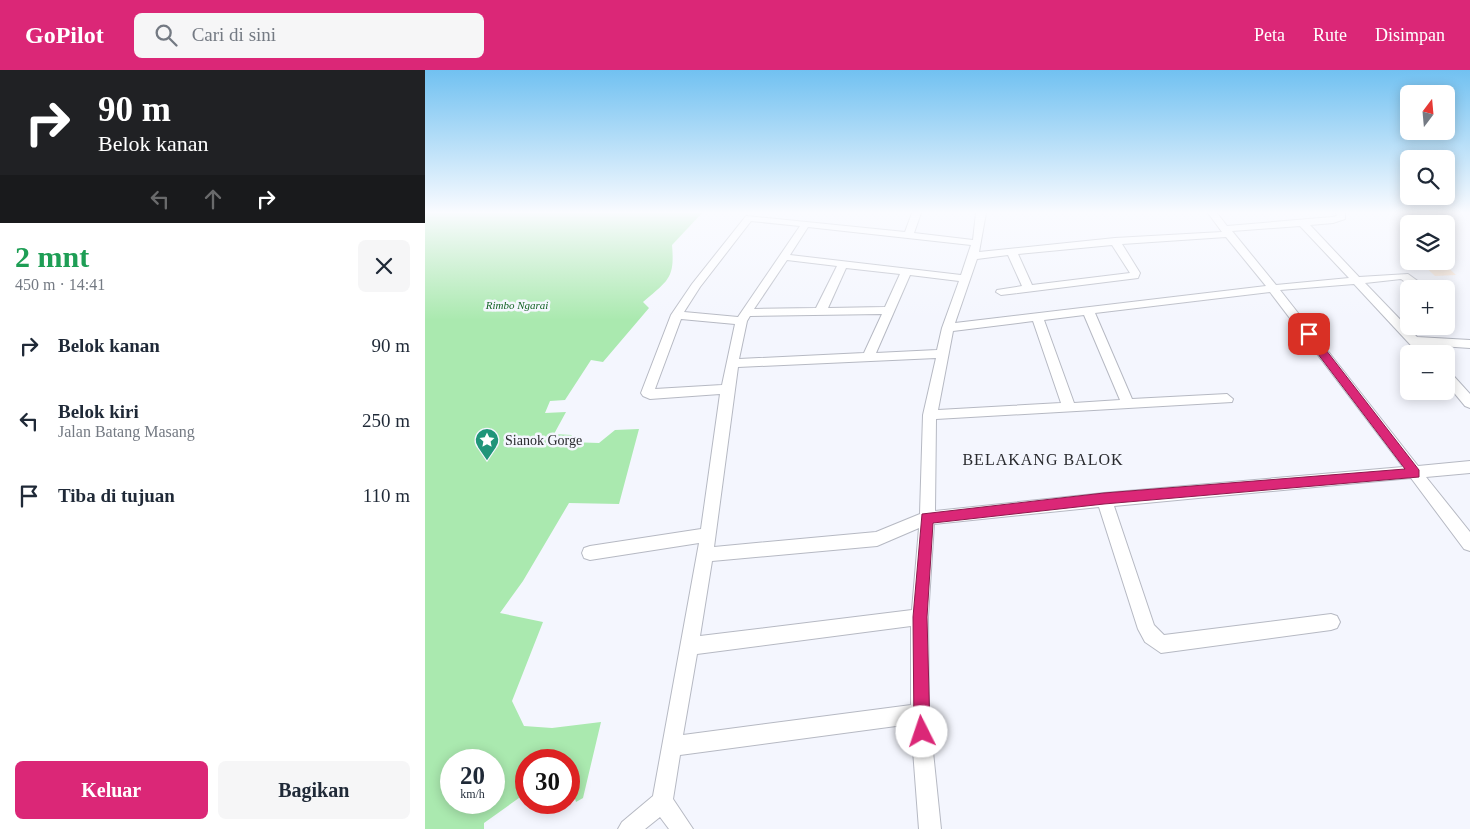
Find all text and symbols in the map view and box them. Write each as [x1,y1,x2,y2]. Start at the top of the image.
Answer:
search box [134,13,484,58]
icon: search [152,21,180,49]
text: GoPilot [25,22,104,48]
text: Cari di sini [192,24,276,45]
text: Peta [1254,25,1285,45]
text: Rute [1313,25,1347,45]
text: Disimpan [1375,25,1445,45]
north arrow [1400,85,1455,140]
map controls [1400,85,1455,400]
icon: right [15,90,80,155]
text: 90 m [98,90,171,129]
text: Belok kanan [98,131,209,156]
button: search [1400,150,1455,205]
icon: left [146,185,174,213]
icon: ahead [199,185,227,213]
icon: right [252,185,280,213]
button: layers [1400,215,1455,270]
text: 2 mnt [15,240,89,273]
button: close [358,240,410,292]
text: 450 m · 14:41 [15,276,105,293]
button: + [1400,280,1455,335]
park label: Rimbo Ngarai [485,299,548,311]
pin [1288,313,1330,355]
icon: arrive [1295,320,1323,348]
icon: right [15,332,43,360]
text: Belok kanan [58,335,160,356]
text: 90 m [371,335,410,356]
button: − [1400,345,1455,400]
text: Belok kiri [58,401,139,422]
icon: left [15,407,43,435]
text: 250 m [362,410,410,431]
text: Jalan Batang Masang [58,423,195,440]
place icon: Sianok Gorge [474,427,500,461]
place label: Sianok Gorge [505,433,582,448]
district label: BELAKANG BALOK [962,451,1124,468]
icon: arrive [15,482,43,510]
text: Tiba di tujuan [58,485,175,506]
text: 110 m [363,485,410,506]
position arrow [895,705,947,757]
speed limit sign: 30 [515,749,580,814]
button: Keluar [15,761,208,819]
button: Bagikan [218,761,410,819]
text: 20 [460,762,485,789]
text: km/h [460,787,485,801]

